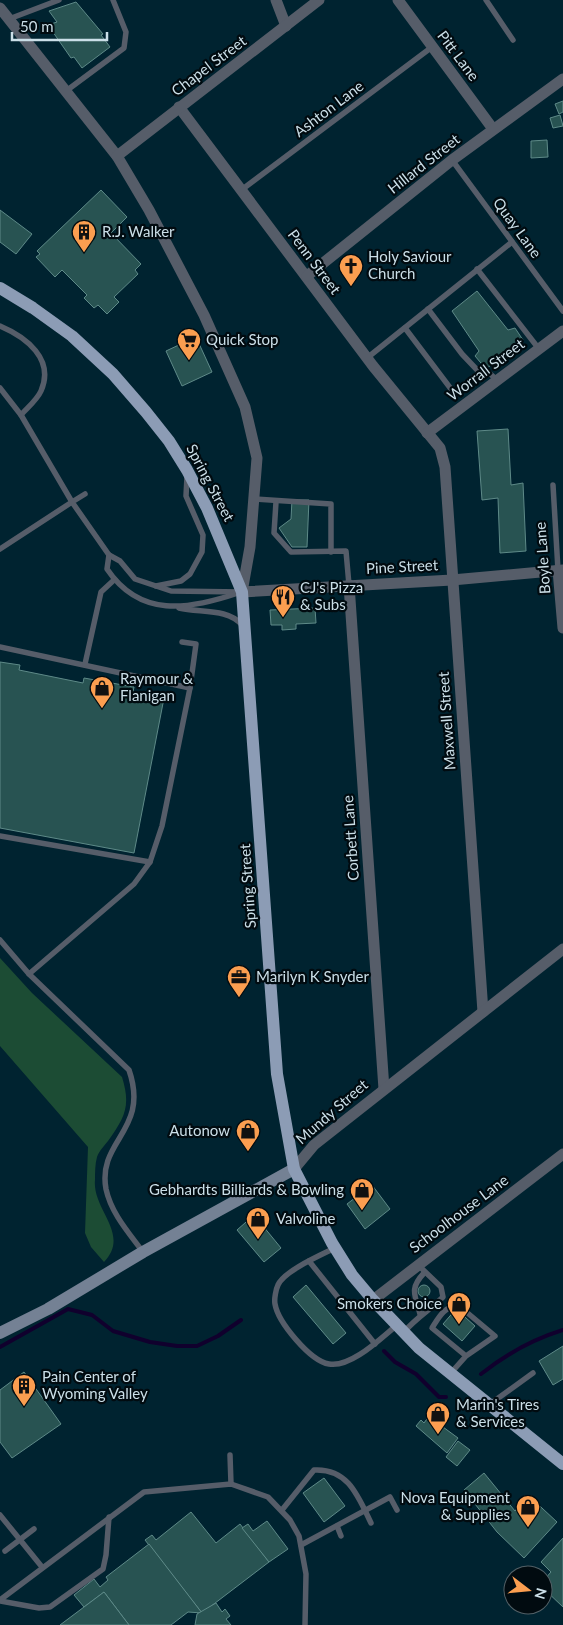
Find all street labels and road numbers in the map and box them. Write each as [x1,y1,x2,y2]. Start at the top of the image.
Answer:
street label: Pitt Lane [434,27,484,84]
street label: Chapel Street [167,31,250,99]
street label: Ashton Lane [290,76,367,140]
street label: Hillard Street [384,129,463,197]
street label: Quay Lane [490,194,546,261]
street label: Penn Street [285,225,345,298]
street label: Worrall Street [443,334,528,404]
street label: Spring Street [183,441,239,525]
street label: Boyle Lane [530,521,554,595]
street label: Pine Street [365,555,439,577]
street label: Maxwell Street [434,671,458,771]
street label: Corbett Lane [338,795,362,881]
street label: Spring Street [235,842,259,929]
street label: Mundy Street [292,1075,372,1147]
street label: Schoolhouse Lane [405,1170,511,1256]

